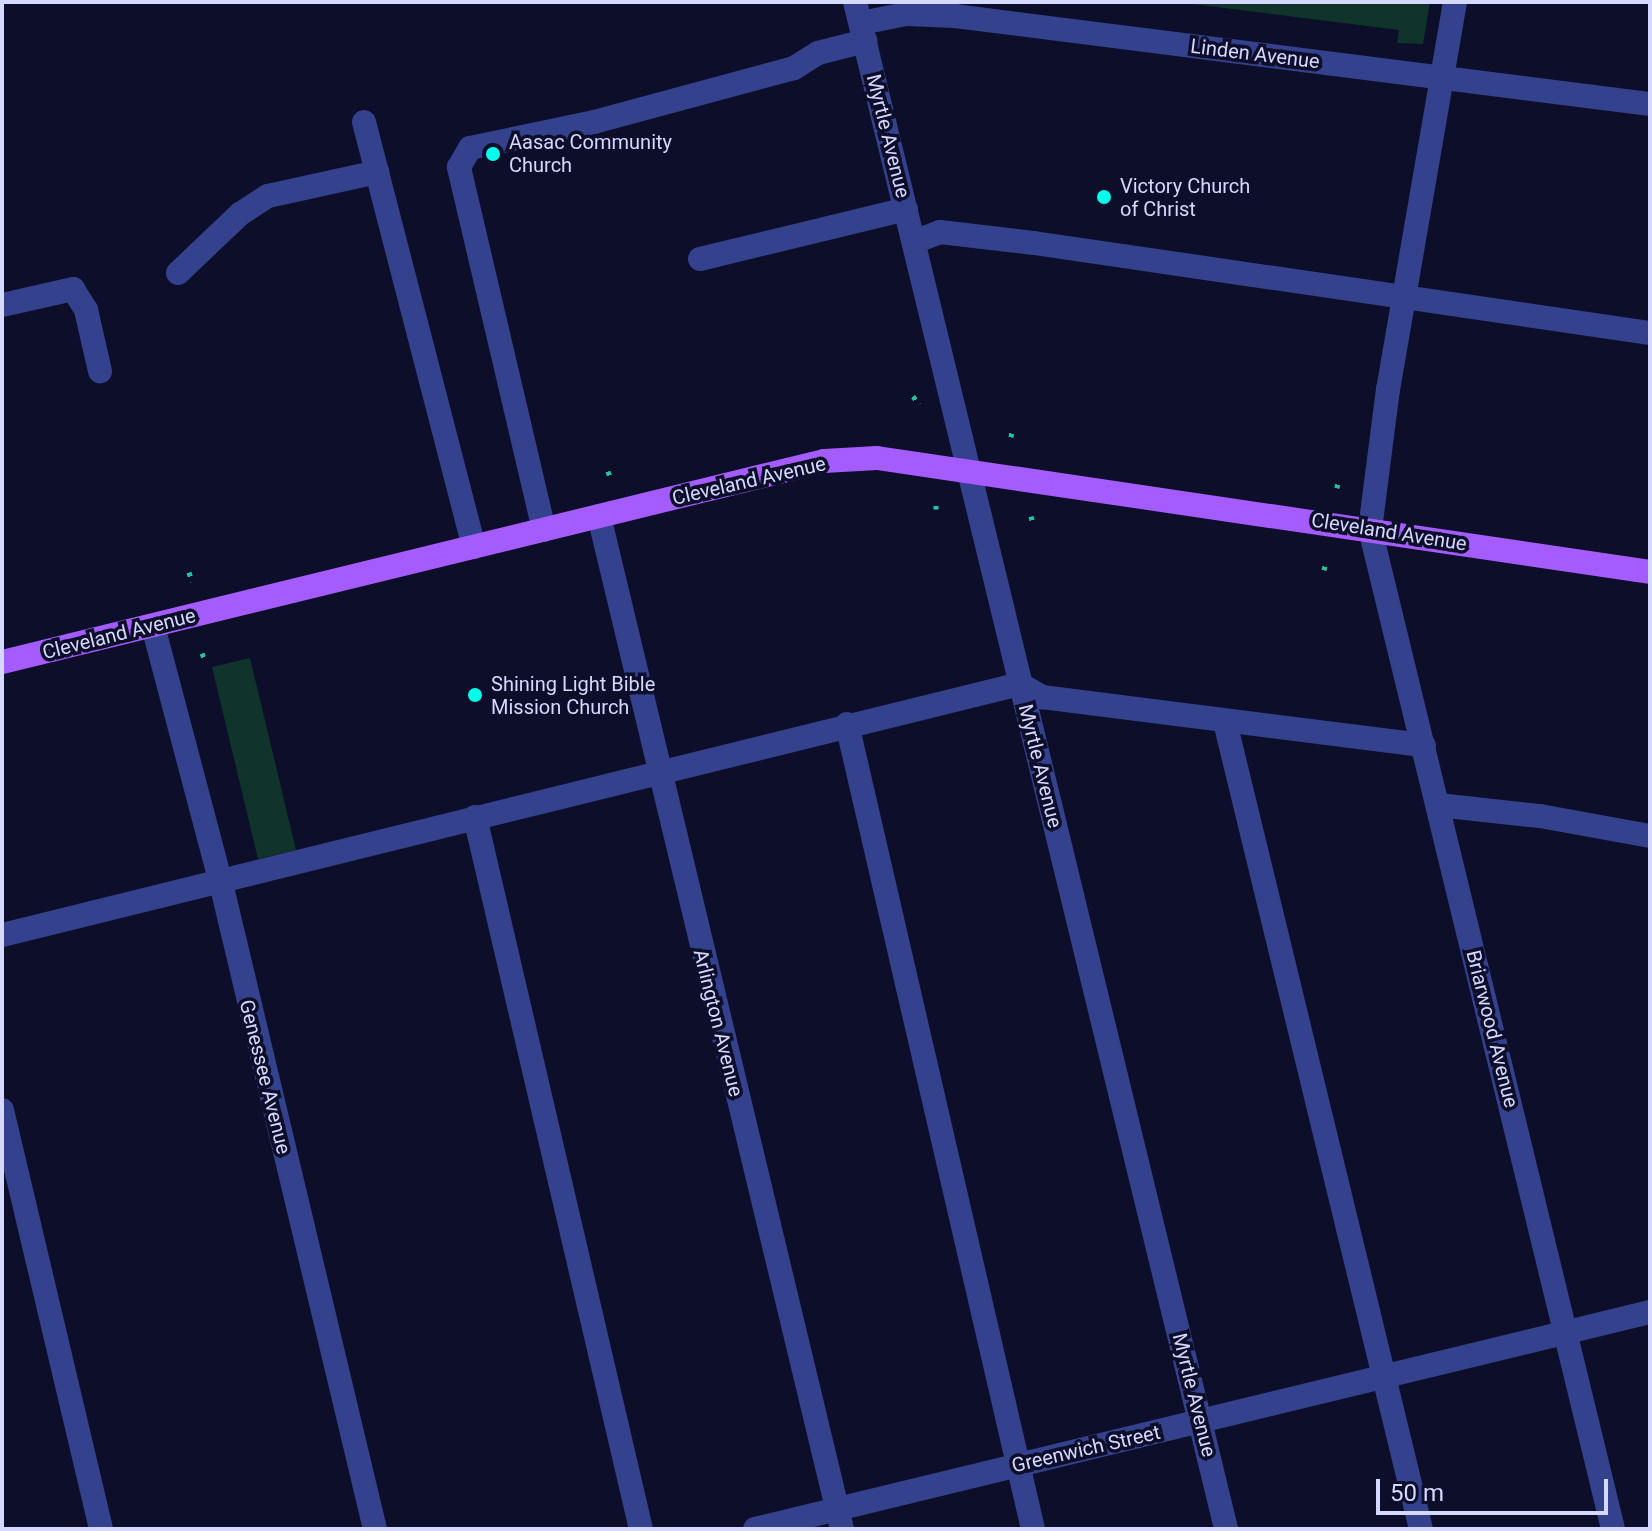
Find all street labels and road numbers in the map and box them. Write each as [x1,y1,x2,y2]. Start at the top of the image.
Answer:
street label: Linden Avenue [1189,34,1321,74]
street label: Myrtle Avenue [861,72,915,200]
street label: Cleveland Avenue [670,452,828,510]
street label: Cleveland Avenue [1310,508,1468,556]
street label: Cleveland Avenue [40,603,198,665]
street label: Myrtle Avenue [1013,702,1067,830]
street label: Arlington Avenue [688,947,748,1099]
street label: Briarwood Avenue [1461,948,1523,1110]
street label: Genessee Avenue [234,997,296,1157]
street label: Myrtle Avenue [1167,1331,1221,1459]
street label: Greenwich Street [1009,1420,1163,1478]

